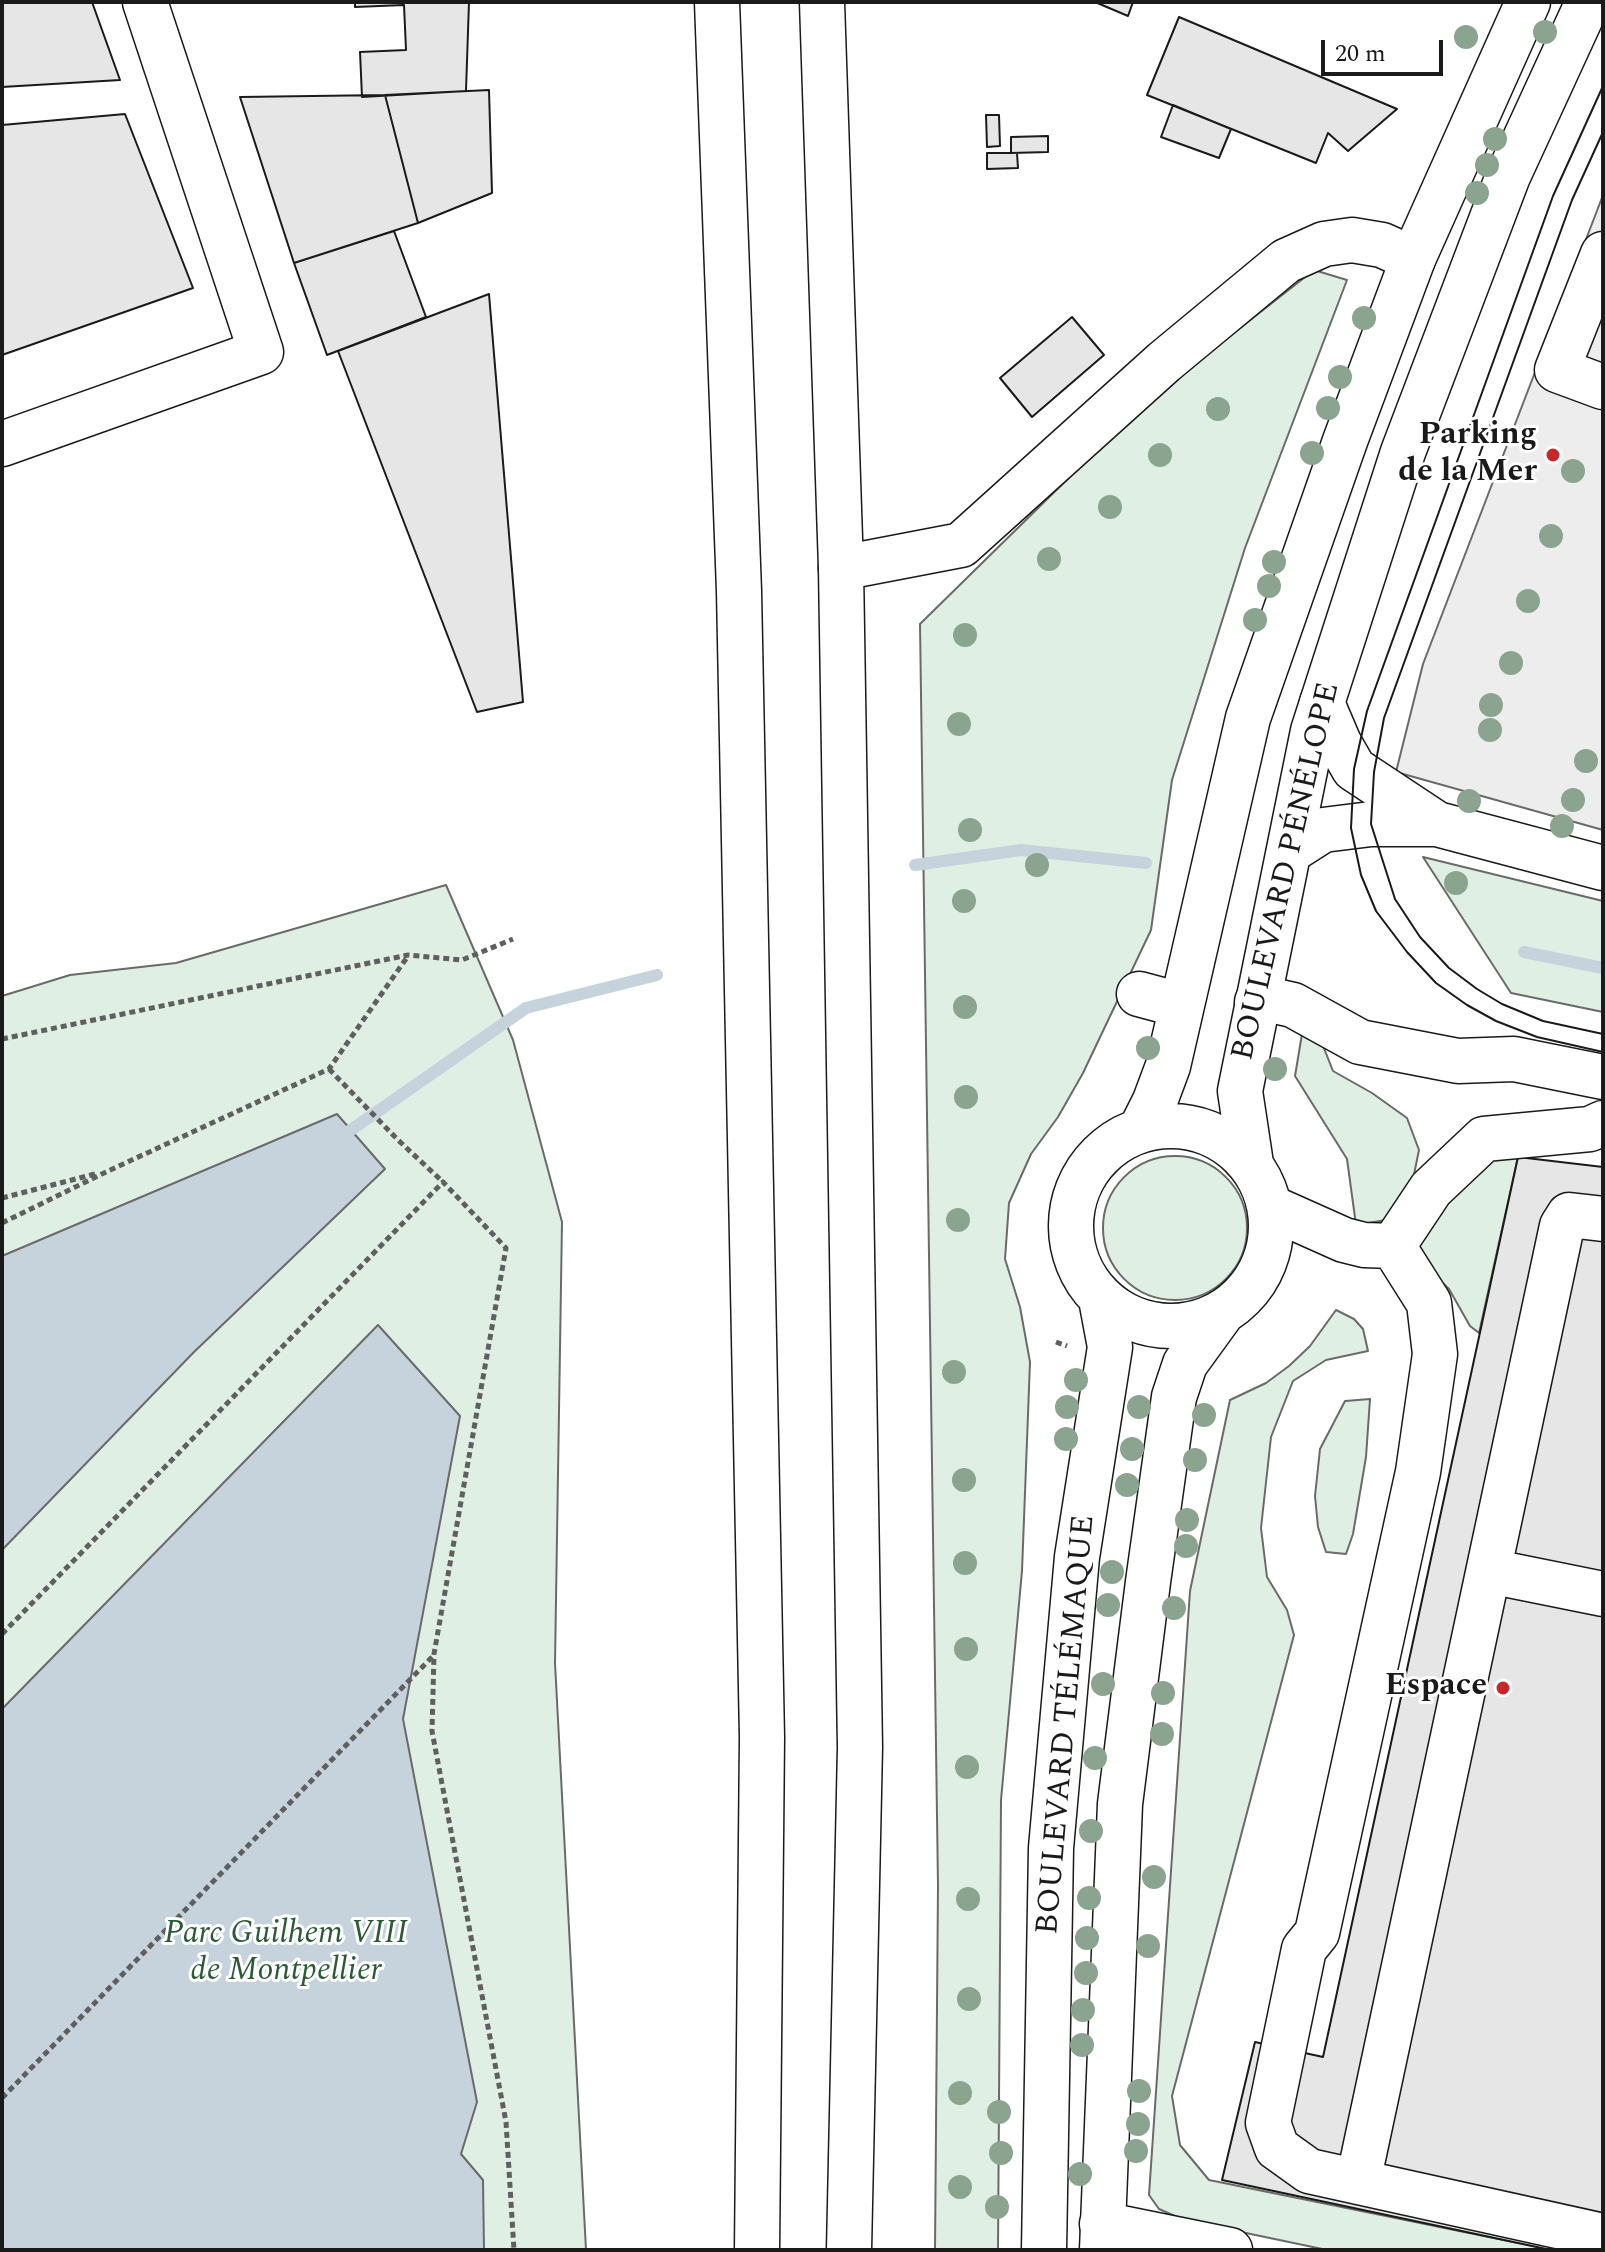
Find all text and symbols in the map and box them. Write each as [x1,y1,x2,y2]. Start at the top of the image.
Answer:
scale bar [1325,24,1447,74]
text: 20 m [1335,36,1386,72]
place label: Parking de la Mer [1398,418,1537,493]
marker: Parking de la Mer [1544,446,1562,464]
street label: BOULEVARD PÉNÉLOPE [1226,679,1350,1065]
street label: BOULEVARD TÉLÉMAQUE [1031,1514,1105,1936]
place label: Espace [1385,1669,1487,1707]
marker: Espace [1494,1679,1512,1697]
park label: Parc Guilhem VIII de Montpellier [164,1917,408,1992]

